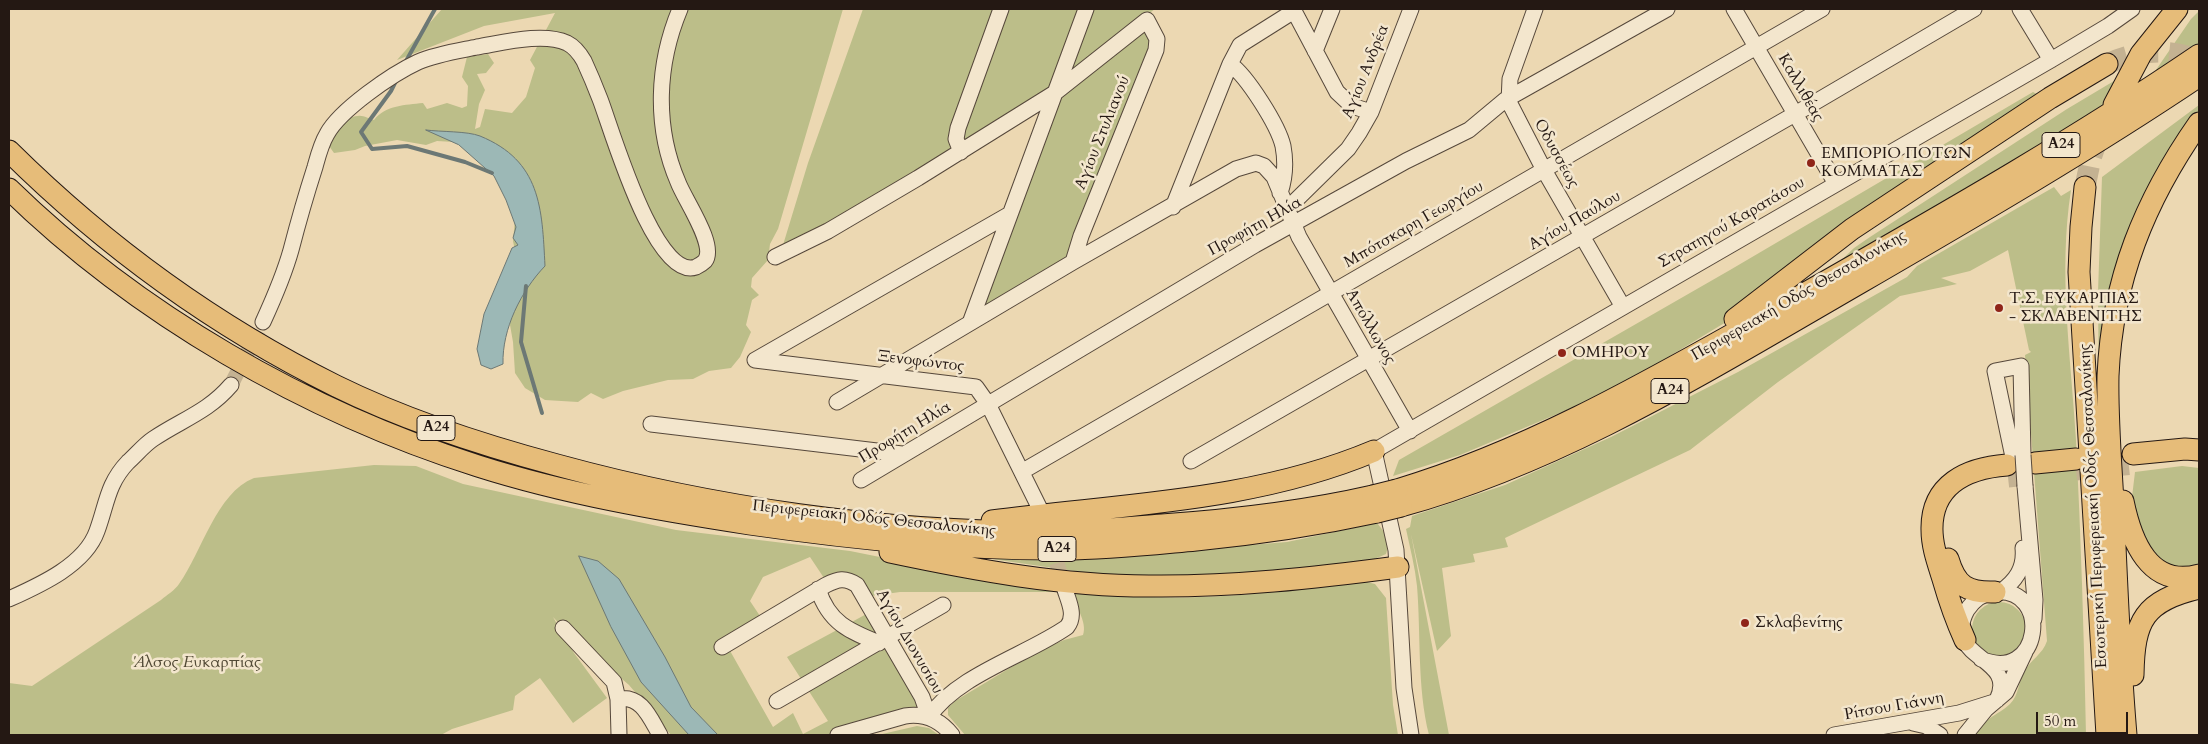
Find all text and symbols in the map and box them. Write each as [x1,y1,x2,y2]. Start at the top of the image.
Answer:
street label: Αγίου Ανδρέα [1339,22,1393,122]
street label: Καλλιθέας [1773,51,1827,125]
street label: Αγίου Στυλιανού [1071,73,1135,193]
street label: Οδυσσέως [1529,116,1583,192]
road number: Α24 [2042,132,2080,158]
place label: ΕΜΠΟΡΙΟ ΠΟΤΩΝ ΚΟΜΜΑΤΑΣ [1821,144,1971,182]
marker: ΕΜΠΟΡΙΟ ΠΟΤΩΝ ΚΟΜΜΑΤΑΣ [1805,157,1817,169]
street label: Στρατηγού Καρατάσου [1655,173,1809,273]
street label: Μπότσκαρη Γεωργίου [1341,177,1487,273]
street label: Αγίου Παύλου [1526,187,1624,255]
street label: Προφήτη Ηλία [1205,193,1305,261]
street label: Περιφερειακή Οδός Θεσσαλονίκης [1688,227,1910,365]
street label: Απόλλωνος [1341,286,1399,368]
place label: Τ.Σ. ΕΥΚΑΡΠΙΑΣ - ΣΚΛΑΒΕΝΙΤΗΣ [2009,289,2142,327]
marker: Τ.Σ. ΕΥΚΑΡΠΙΑΣ - ΣΚΛΑΒΕΝΙΤΗΣ [1993,302,2005,314]
place label: ΟΜΗΡΟΥ [1572,343,1649,363]
street label: Εσωτερική Περιφερειακή Οδός Θεσσαλονίκης [2076,343,2112,669]
street label: Ξενοφώντος [877,347,965,377]
marker: ΟΜΗΡΟΥ [1556,347,1568,359]
road number: Α24 [1651,378,1689,404]
street label: Προφήτη Ηλία [856,398,954,468]
road number: Α24 [417,416,455,440]
street label: Περιφερειακή Οδός Θεσσαλονίκης [751,497,997,541]
road number: Α24 [1038,536,1076,562]
street label: Αγίου Διονυσίου [871,586,947,698]
place label: Σκλαβενίτης [1755,613,1843,633]
marker: Σκλαβενίτης [1739,617,1751,629]
park label: Άλσος Ευκαρπίας [133,653,261,673]
street label: Ρίτσου Γιάννη [1843,689,1945,725]
scale bar [2038,702,2130,734]
text: 50 m [2044,711,2076,731]

